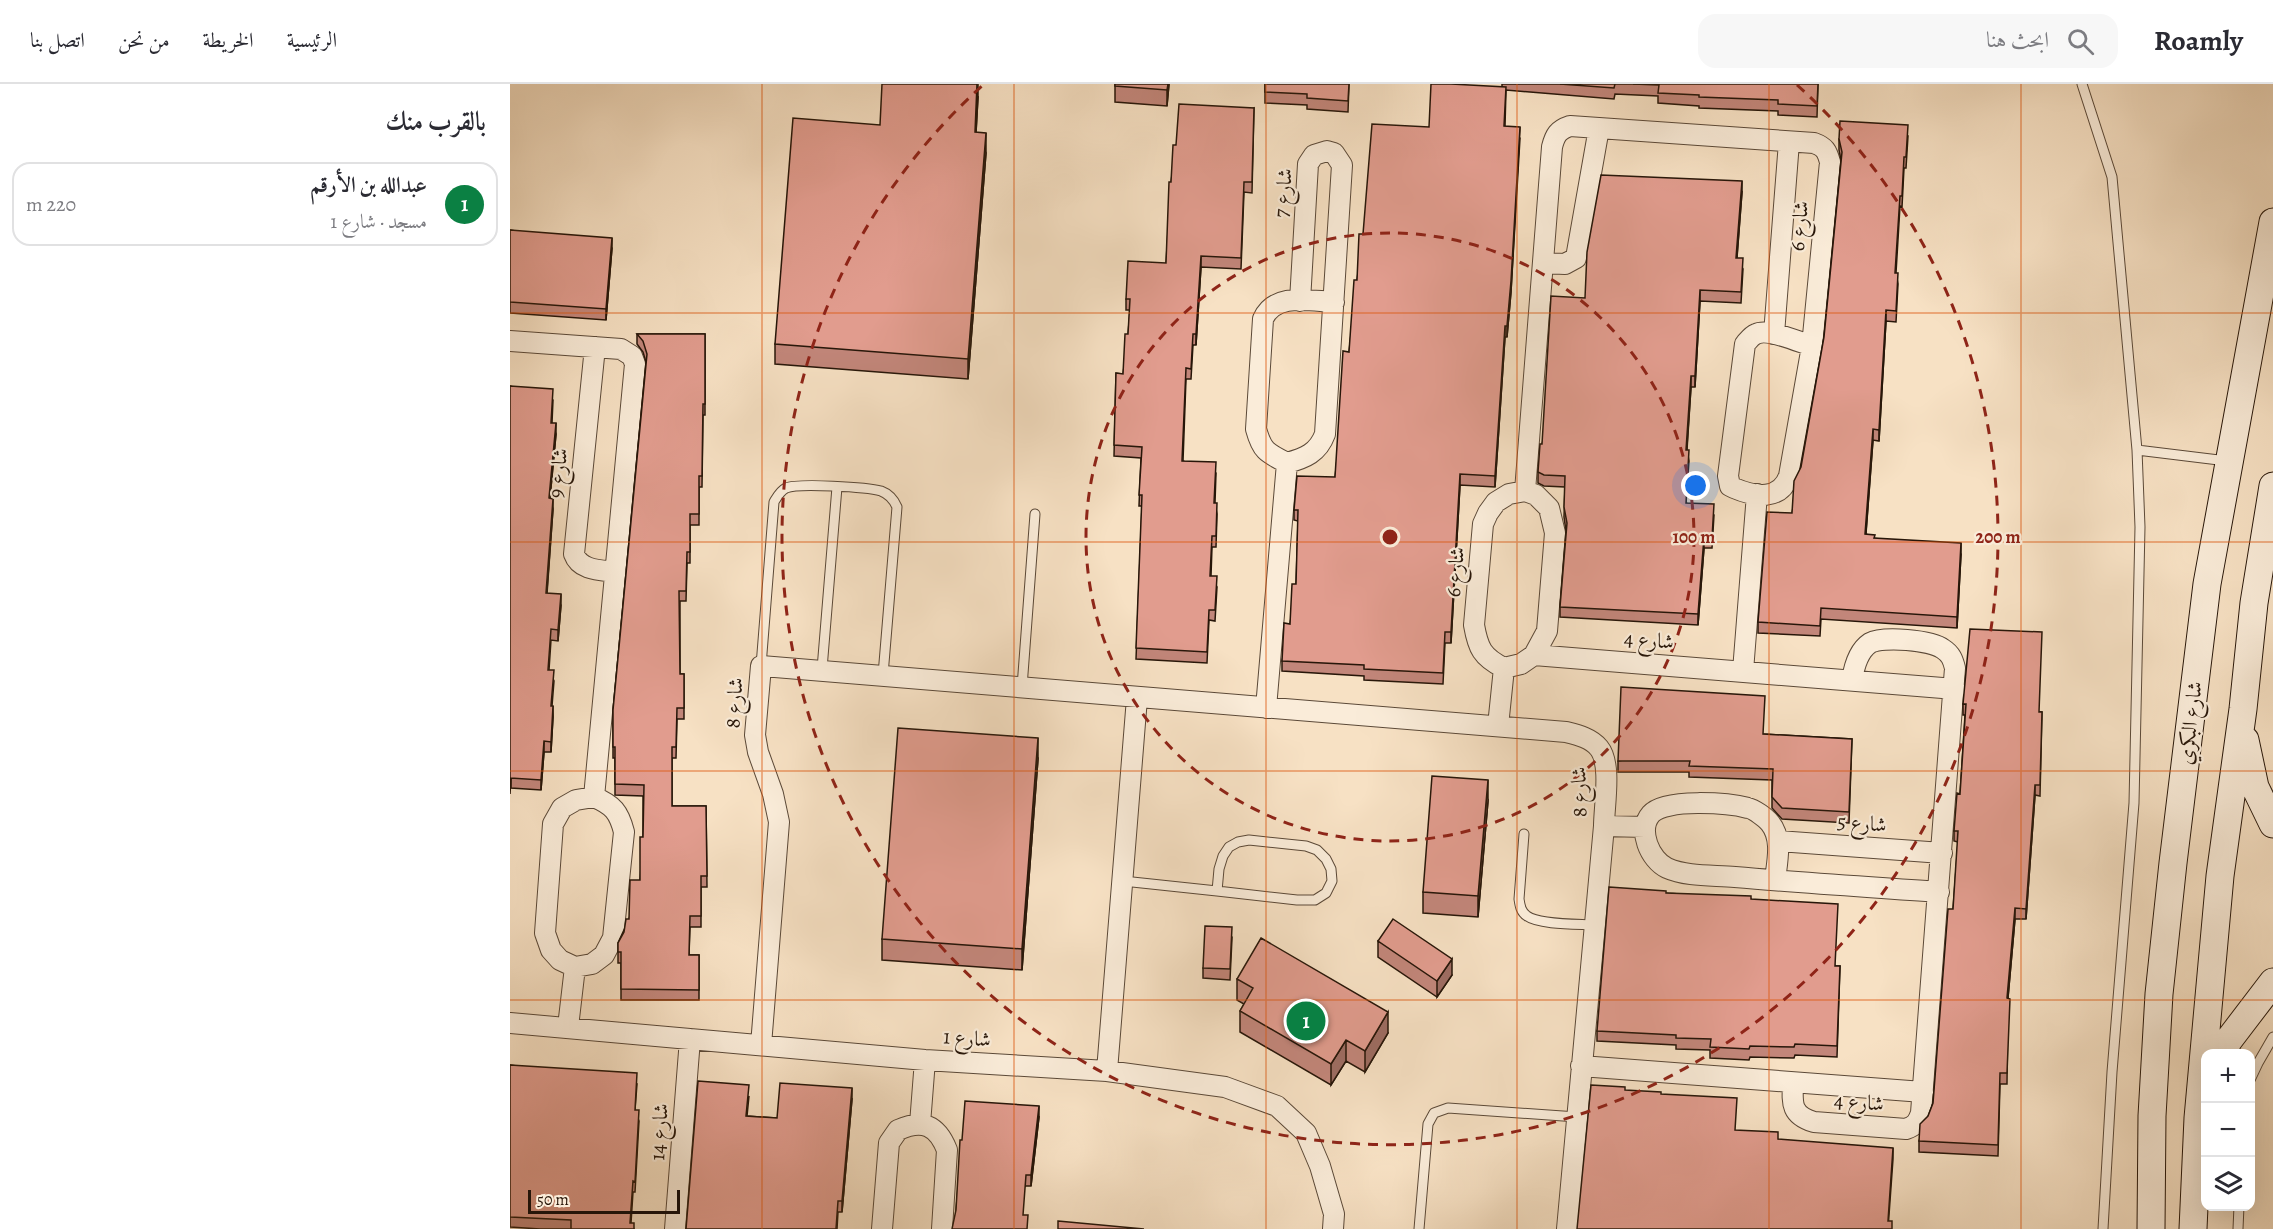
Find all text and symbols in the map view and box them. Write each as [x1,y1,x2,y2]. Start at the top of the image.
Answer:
search box [1698,14,2118,68]
text: Roamly [2154,22,2243,60]
text: ابحث هنا [1986,25,2049,55]
icon: search [2064,25,2097,58]
text: اتصل بنا [30,26,85,54]
text: من نحن [118,26,170,54]
text: الخريطة [203,26,254,54]
text: الرئيسية [287,26,337,54]
text: بالقرب منك [385,104,486,139]
street label: شارع 7 [1267,167,1303,219]
text: عبدالله بن الأرقم [310,170,427,200]
text: 220 m [26,191,76,218]
text: 1 [461,191,468,218]
street label: شارع 6 [1783,200,1819,253]
text: مسجد · شارع 1 [330,208,427,235]
street label: شارع 9 [541,447,579,500]
your location [1681,471,1710,500]
text: 100 m [1673,525,1715,549]
text: 200 m [1975,525,2021,549]
centre of rings [1380,527,1400,547]
street label: شارع 6 [1439,546,1475,599]
street label: شارع 4 [1623,624,1675,660]
street label: شارع 8 [718,677,754,730]
street label: شارع البكري [2171,680,2213,767]
street label: شارع 8 [1565,766,1597,818]
street label: شارع 5 [1836,807,1888,843]
pin: 1 [1286,998,1326,1044]
street label: شارع 1 [942,1022,992,1058]
map controls [2201,1049,2255,1211]
button: + [2201,1049,2255,1103]
street label: شارع 4 [1833,1086,1885,1122]
street label: شارع 14 [643,1102,679,1162]
button: − [2201,1103,2255,1157]
button: layers [2201,1157,2255,1211]
scale bar [528,1187,680,1214]
text: 50 m [537,1189,569,1211]

